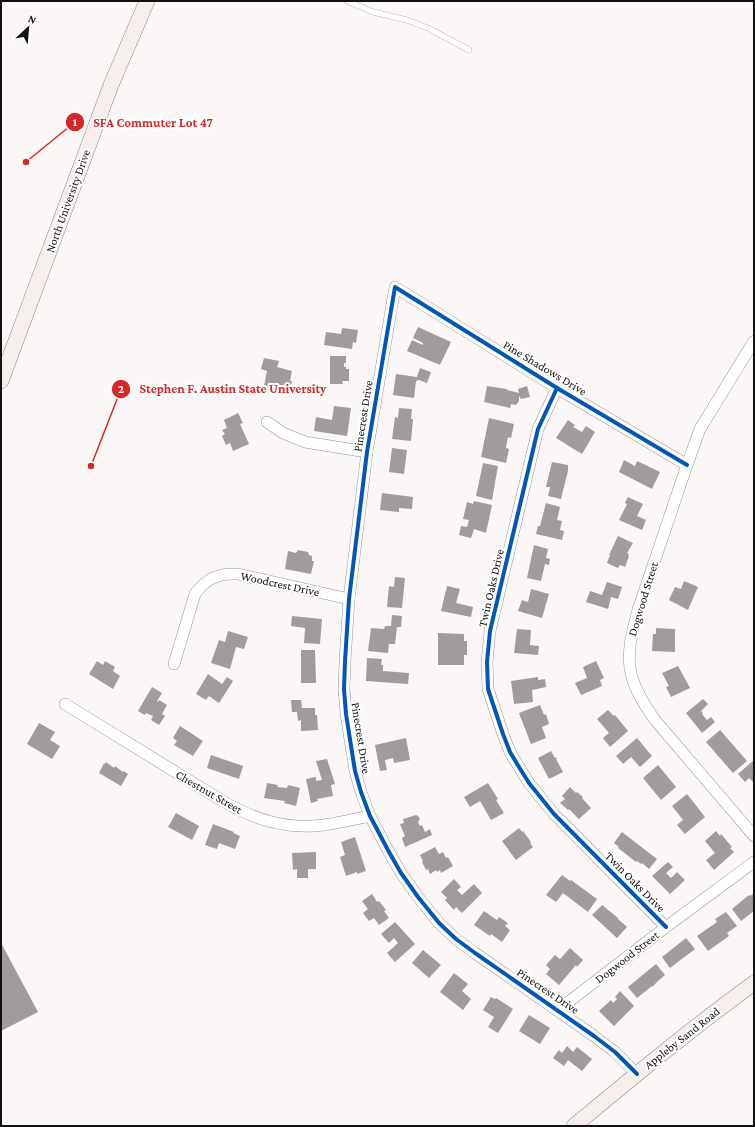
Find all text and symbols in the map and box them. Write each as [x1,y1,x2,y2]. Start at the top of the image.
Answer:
north arrow [8,8,48,48]
text: N [26,12,39,26]
callout: SFA Commuter Lot 47 [65,110,221,135]
text: 1 [73,115,78,129]
text: SFA Commuter Lot 47 [93,115,213,130]
street label: North University Drive [43,148,93,254]
street label: Pine Shadows Drive [501,338,589,398]
callout: Stephen F. Austin State University [111,376,334,401]
street label: Pinecrest Drive [350,379,376,453]
text: Stephen F. Austin State University [140,381,327,396]
text: 2 [118,382,124,396]
street label: Twin Oaks Drive [475,548,507,628]
street label: Dogwood Street [625,559,661,638]
street label: Woodcrest Drive [239,569,321,599]
street label: Pinecrest Drive [348,701,374,775]
street label: Chestnut Street [173,767,246,817]
street label: Twin Oaks Drive [602,849,668,915]
street label: Dogwood Street [592,927,662,986]
street label: Pinecrest Drive [514,965,582,1017]
street label: Appleby Sand Road [641,1004,723,1072]

